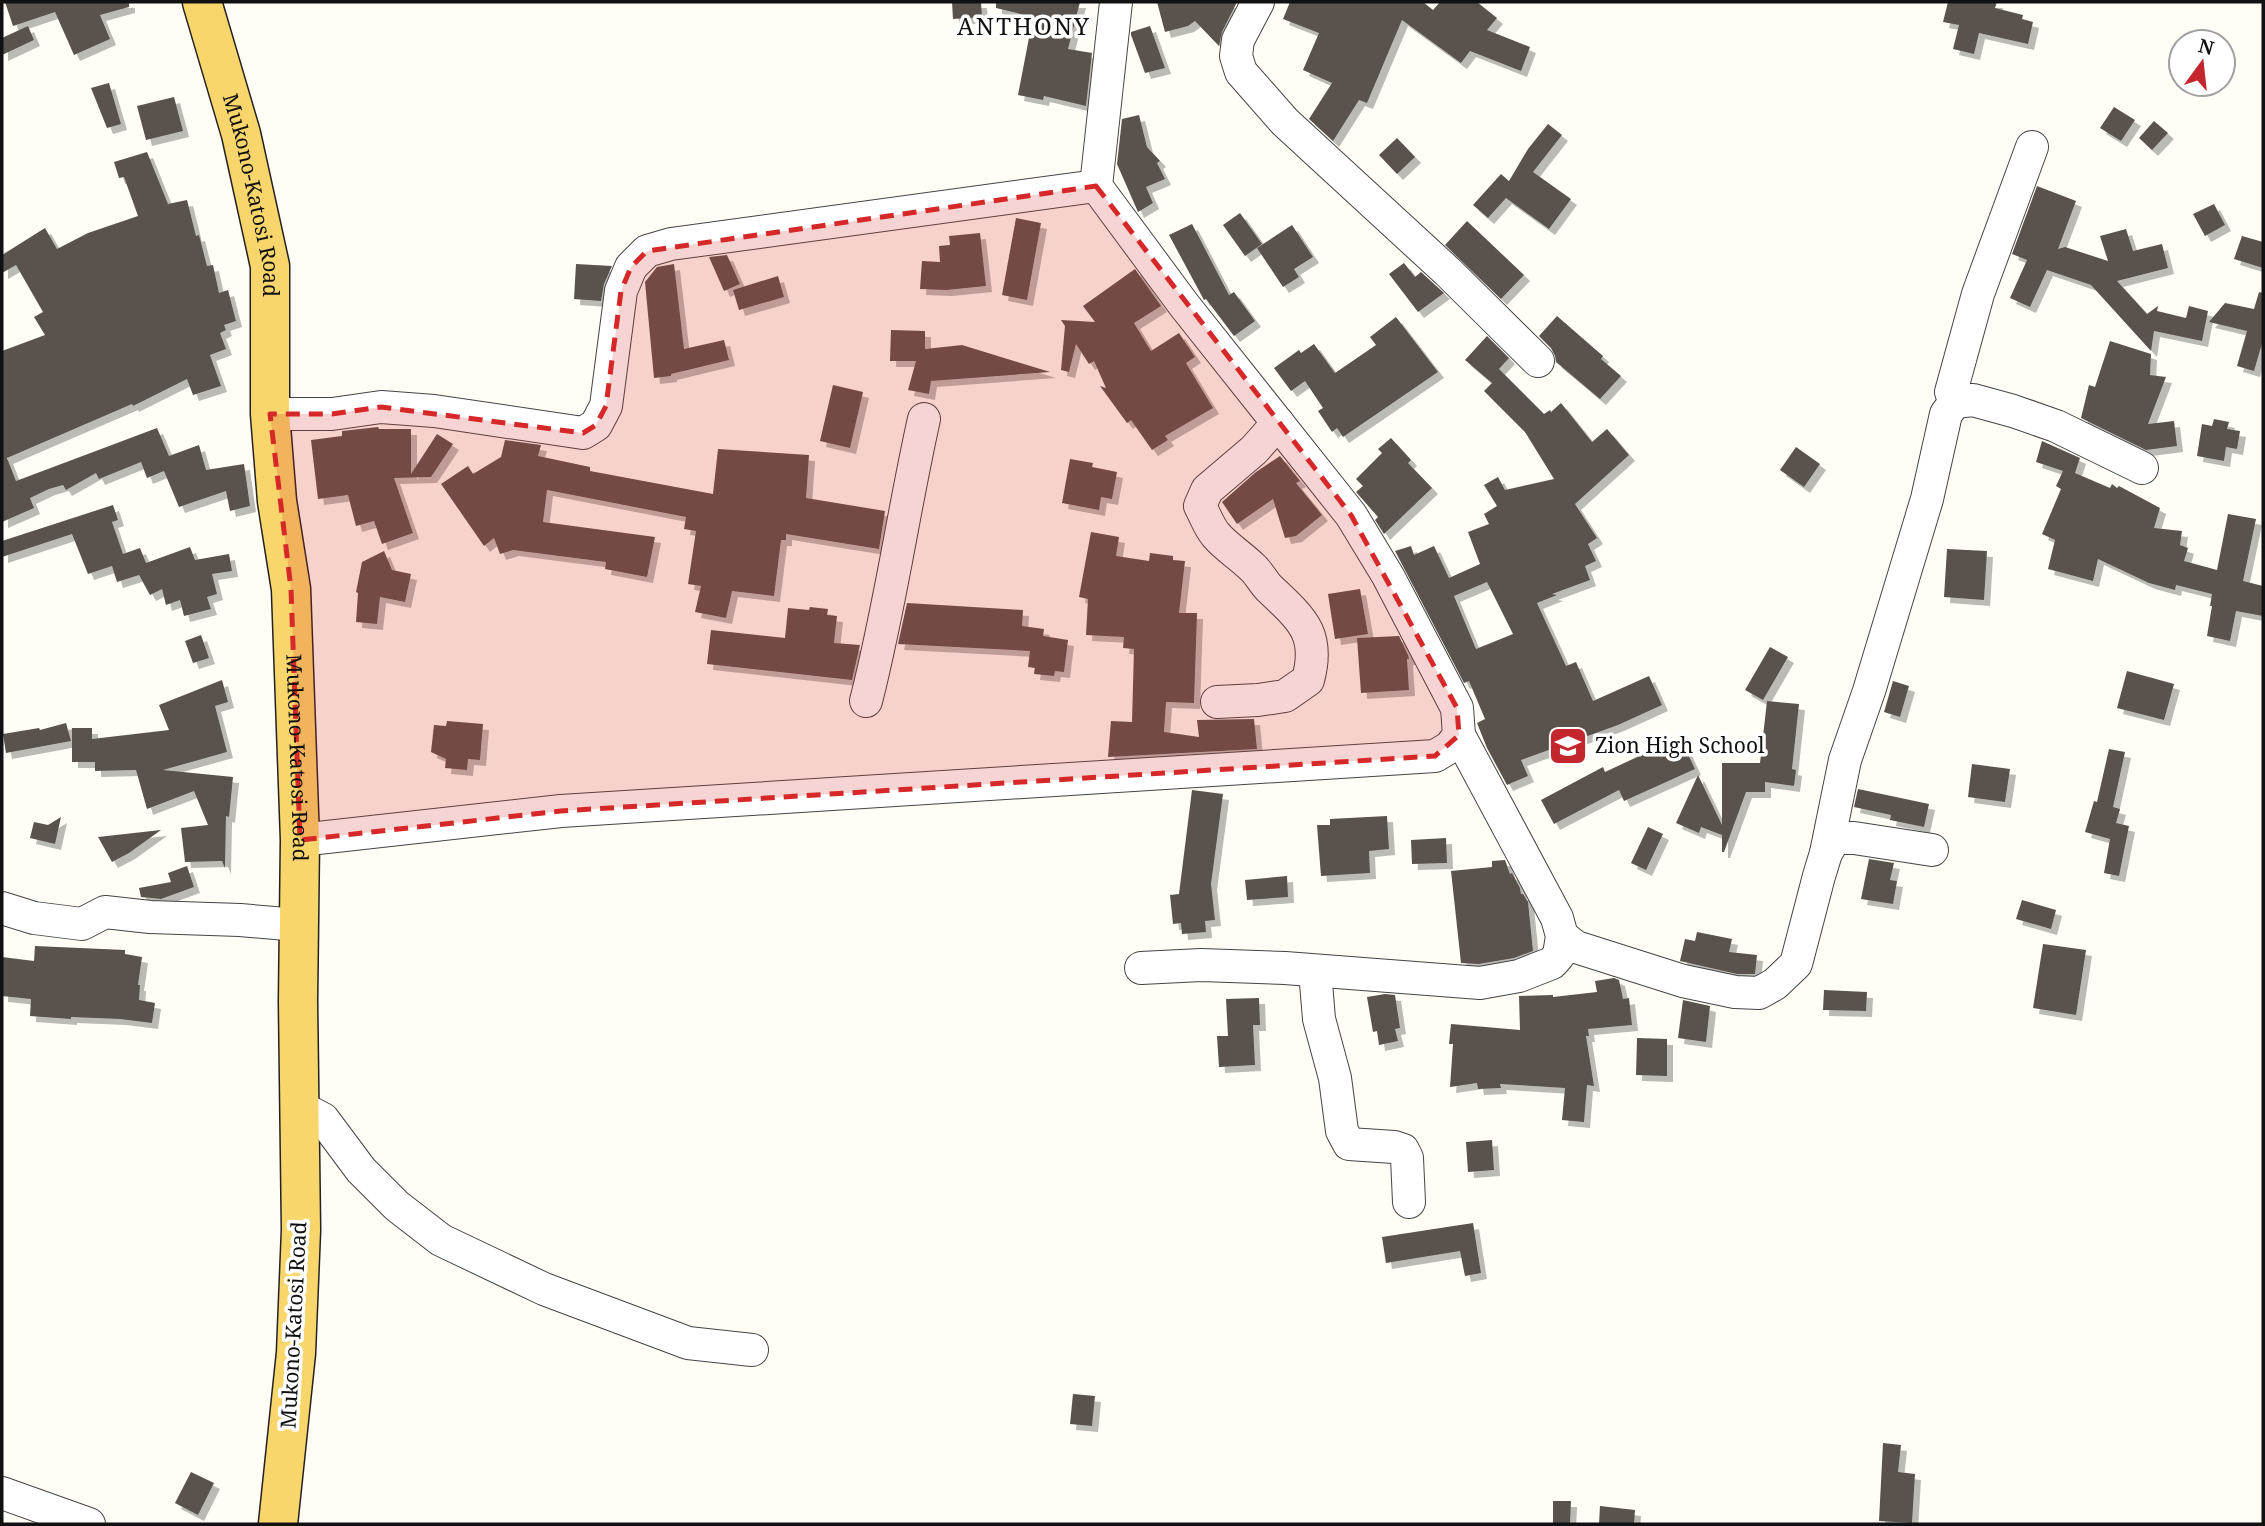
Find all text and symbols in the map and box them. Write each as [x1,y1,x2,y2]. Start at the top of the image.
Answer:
district label: ANTHONY [957,9,1091,42]
north arrow [2167,28,2237,98]
text: N [2196,32,2217,61]
street label: Mukono-Katosi Road [217,90,285,297]
street label: Mukono-Katosi Road [280,653,315,862]
school or university icon: Zion High School [1547,725,1589,767]
place label: Zion High School [1595,731,1765,759]
street label: Mukono-Katosi Road [274,1221,312,1429]

